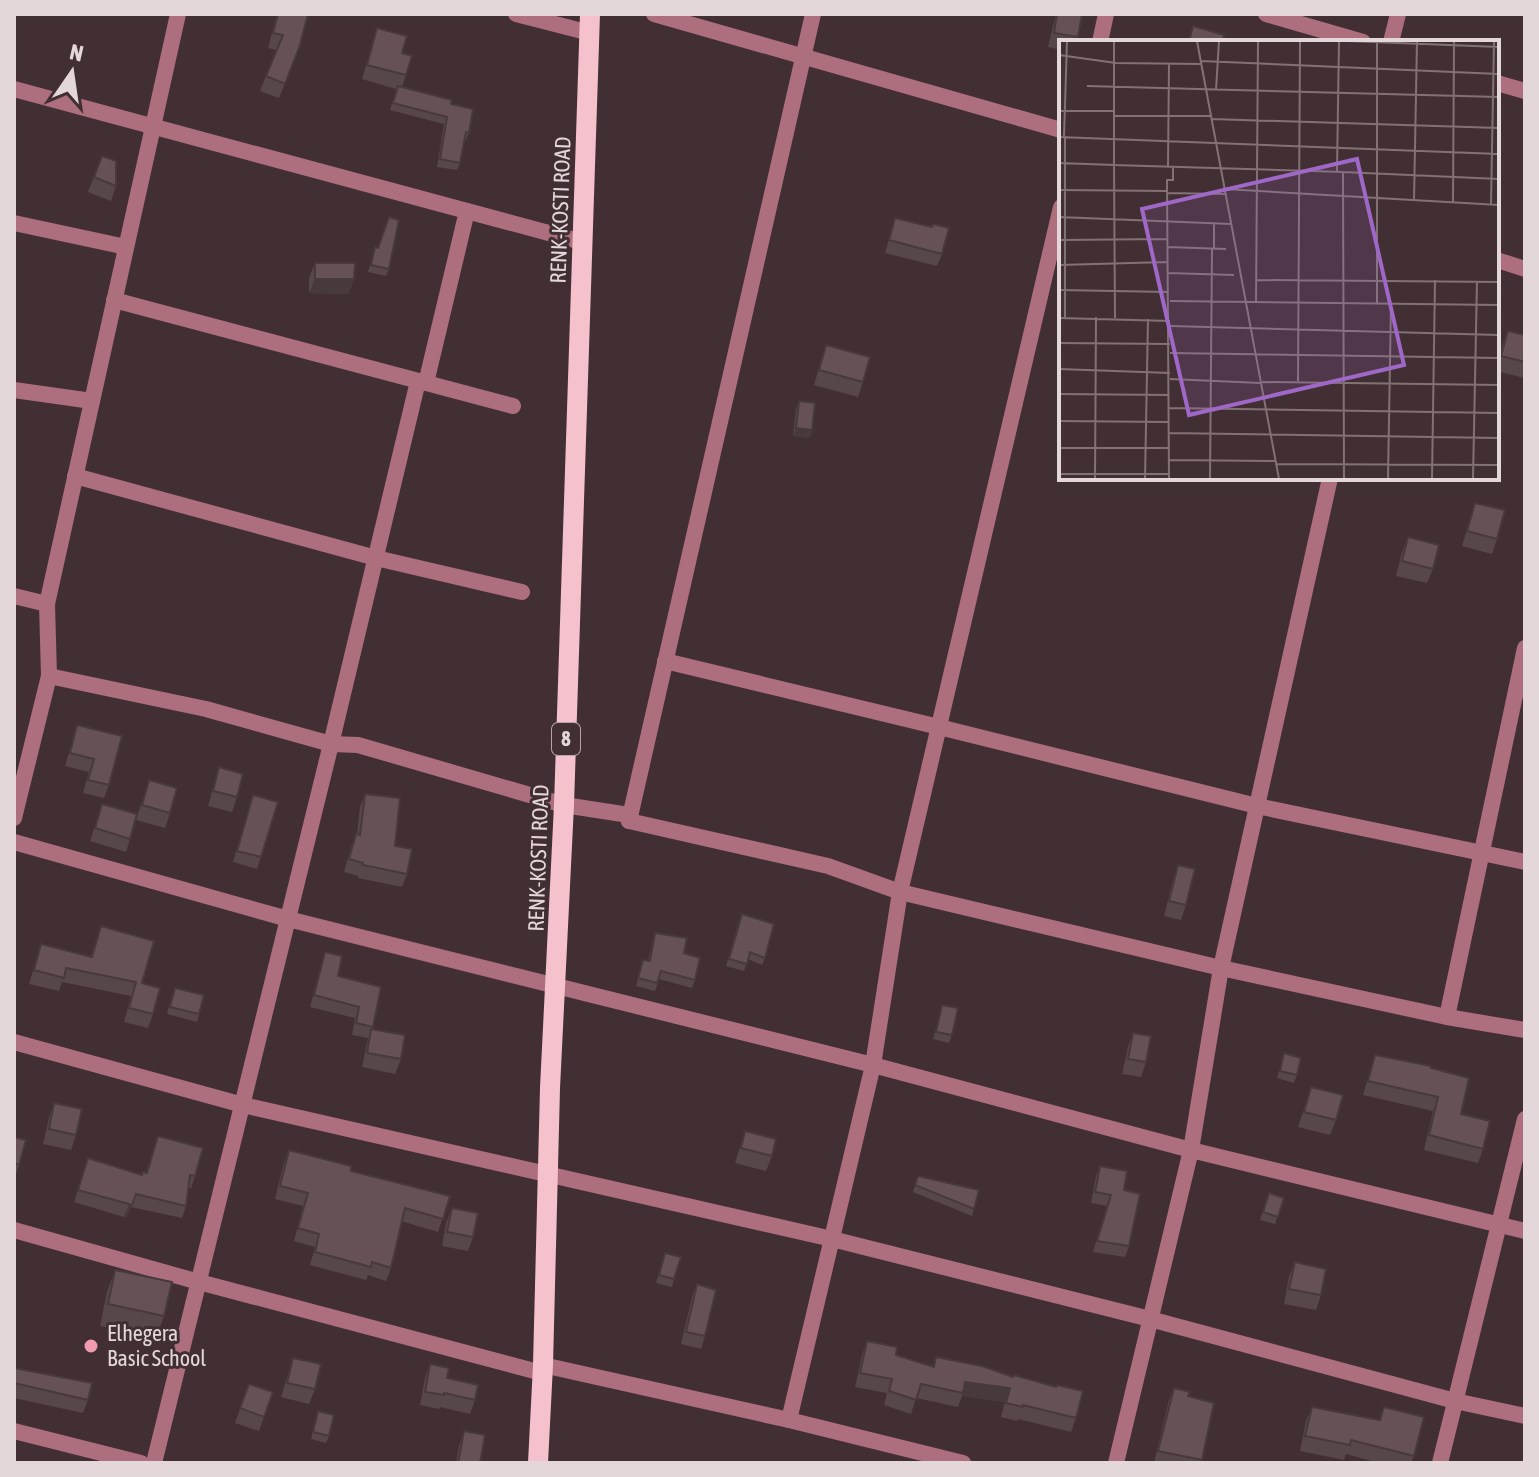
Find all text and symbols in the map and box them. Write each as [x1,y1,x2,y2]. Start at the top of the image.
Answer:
north arrow [32,32,112,112]
text: N [67,38,86,67]
inset map [1059,40,1499,480]
street label: RENK-KOSTI ROAD [544,136,576,284]
road number: 8 [552,723,580,755]
street label: RENK-KOSTI ROAD [522,784,554,932]
place label: Elhegera Basic School [107,1320,206,1371]
marker: Elhegera Basic School [82,1337,100,1355]

